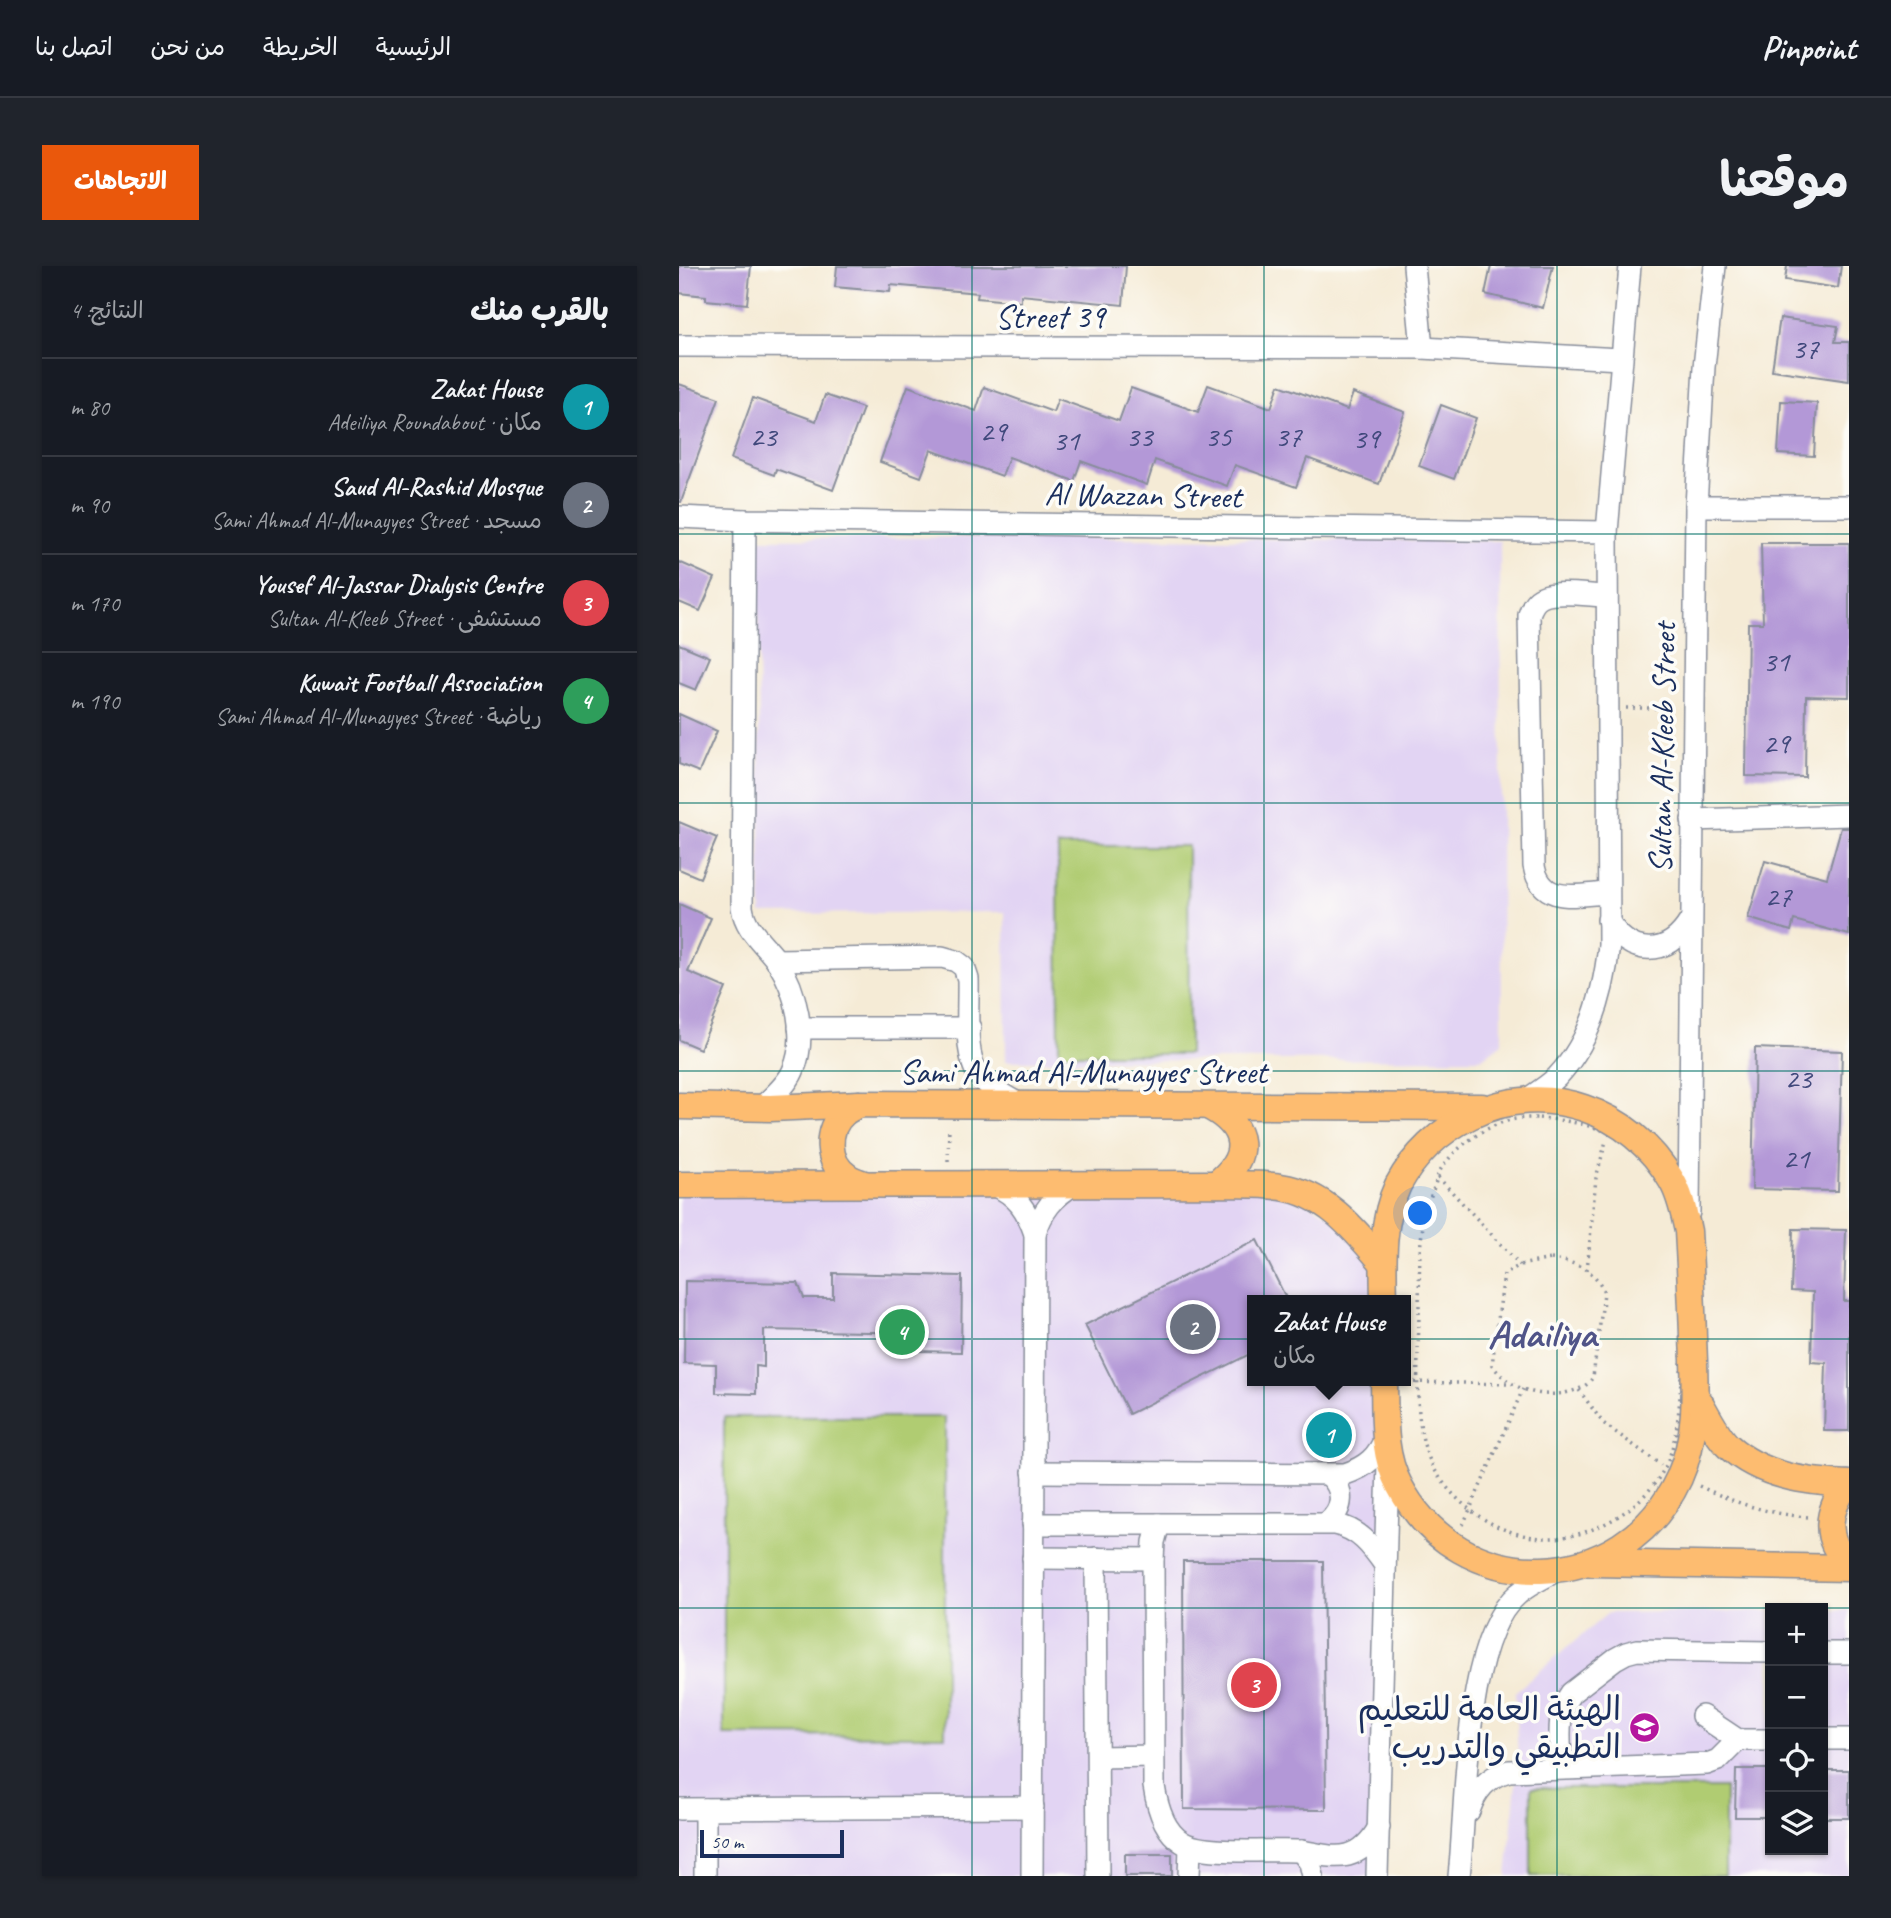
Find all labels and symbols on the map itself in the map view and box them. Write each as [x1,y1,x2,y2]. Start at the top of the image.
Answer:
street label: Street 39 [995,296,1108,338]
house number: 37 [1792,329,1820,367]
house number: 29 [980,412,1009,450]
house number: 23 [750,417,779,455]
house number: 33 [1126,417,1155,455]
house number: 35 [1205,417,1233,455]
house number: 37 [1275,417,1303,455]
house number: 39 [1353,419,1382,457]
house number: 31 [1053,421,1081,459]
street label: Al Wazzan Street [1044,472,1245,518]
street label: Sultan Al-Kleeb Street [1639,619,1685,874]
house number: 31 [1763,642,1791,680]
house number: 29 [1763,724,1792,762]
house number: 27 [1765,877,1793,915]
street label: Sami Ahmad Al-Munayyes Street [899,1051,1270,1093]
house number: 23 [1785,1059,1814,1097]
house number: 21 [1783,1139,1811,1177]
your location [1403,1196,1437,1230]
pin: 2 [1170,1301,1216,1353]
pin: 4 [879,1306,925,1358]
district label: Adailiya [1488,1309,1599,1359]
pin: 1 [1306,1409,1352,1461]
pin: 3 [1231,1659,1277,1711]
place label: الهيئة العامة للتعليم التطبيقي والتدريب [1358,1688,1621,1776]
school or university icon: الهيئة العامة للتعليم التطبيقي والتدريب [1627,1710,1661,1744]
scale bar [700,1827,843,1859]

